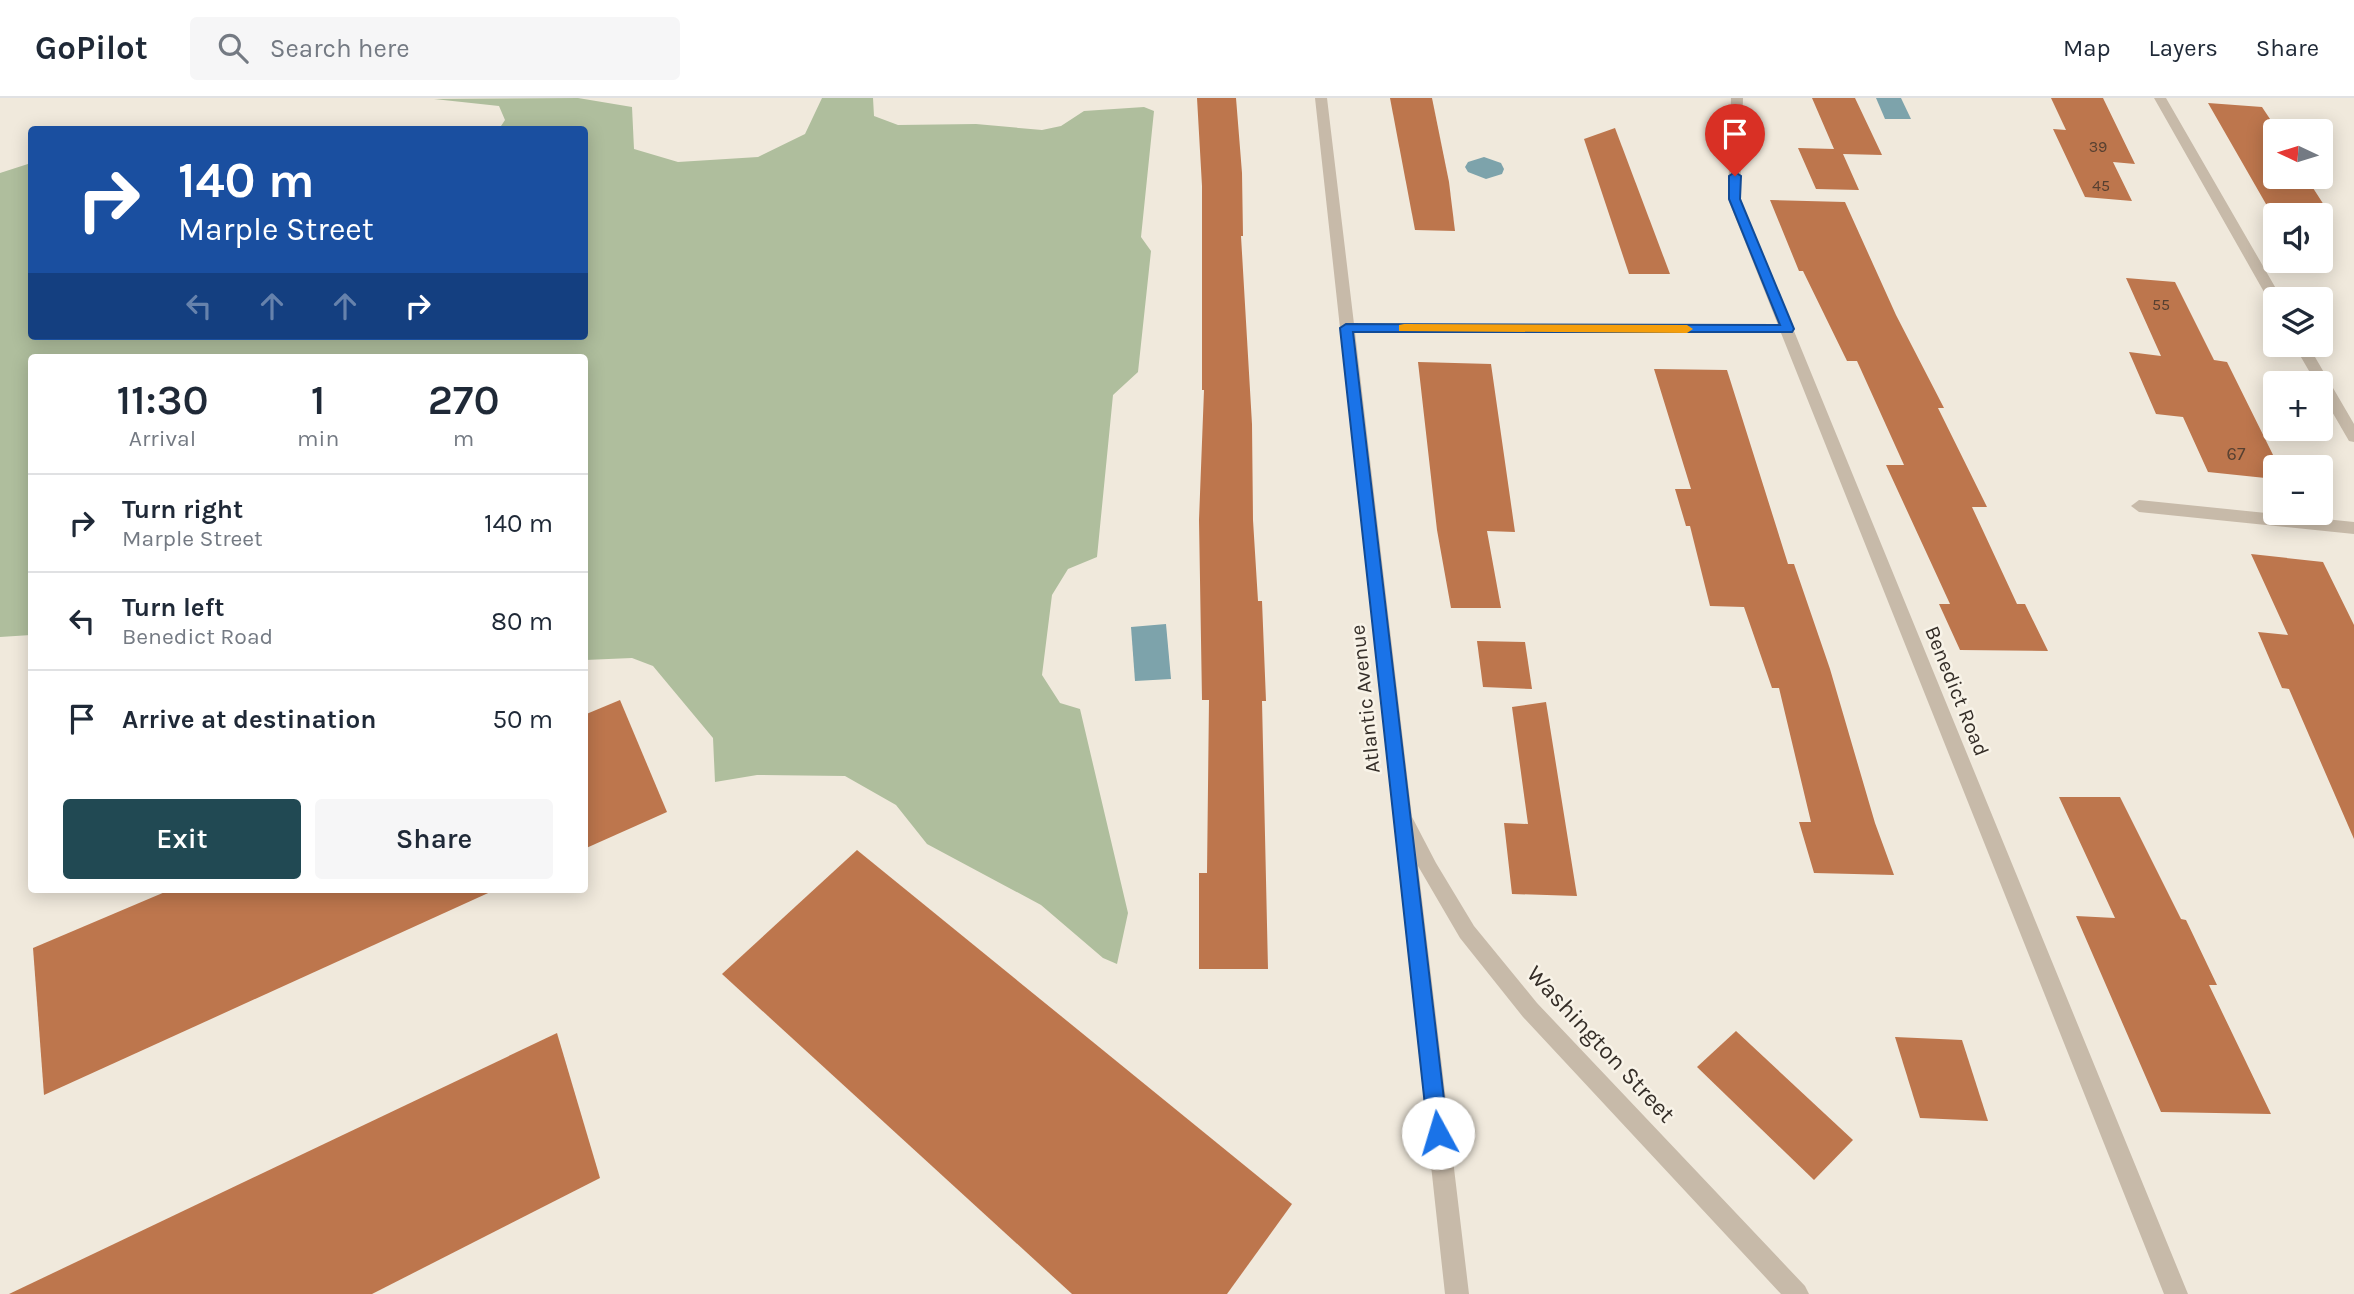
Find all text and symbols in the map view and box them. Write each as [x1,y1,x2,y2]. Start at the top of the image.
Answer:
search box [190,17,680,80]
text: GoPilot [35,29,148,67]
icon: search [214,29,252,67]
text: Search here [270,33,410,64]
text: Map [2063,34,2111,62]
text: Layers [2149,34,2218,62]
text: Share [2256,34,2319,62]
pin [1705,104,1765,176]
icon: arrive [1716,115,1754,153]
north arrow [2263,119,2333,189]
map controls [2263,119,2333,525]
house number: 39 [2089,137,2107,156]
text: 140 m [178,152,315,209]
icon: right [63,154,154,245]
house number: 45 [2092,176,2110,195]
button: sound [2263,203,2333,273]
text: Marple Street [178,211,374,248]
icon: left [180,287,218,325]
icon: ahead [253,287,291,325]
icon: ahead [326,287,364,325]
icon: right [399,287,437,325]
button: layers [2263,287,2333,357]
house number: 55 [2152,295,2170,314]
button: + [2263,371,2333,441]
text: 11:30 [116,375,209,425]
text: 1 [311,375,325,425]
text: 270 [428,375,500,425]
text: Arrival [129,425,196,452]
text: min [297,425,339,452]
text: m [453,425,474,452]
house number: 67 [2227,443,2246,465]
button: − [2263,455,2333,525]
text: Turn right [122,494,243,525]
icon: right [63,504,101,542]
text: 140 m [484,508,553,539]
text: Marple Street [122,525,263,552]
text: Turn left [122,592,224,623]
icon: left [63,602,101,640]
text: 80 m [491,606,553,637]
text: Benedict Road [122,623,273,650]
street label: Benedict Road [1920,623,1994,759]
street label: Atlantic Avenue [1345,624,1385,774]
icon: arrive [63,700,101,738]
text: Arrive at destination [122,704,376,735]
text: 50 m [492,704,553,735]
button: Exit [63,799,301,879]
button: Share [315,799,553,879]
street label: Washington Street [1521,960,1681,1128]
position arrow [1401,1096,1475,1170]

